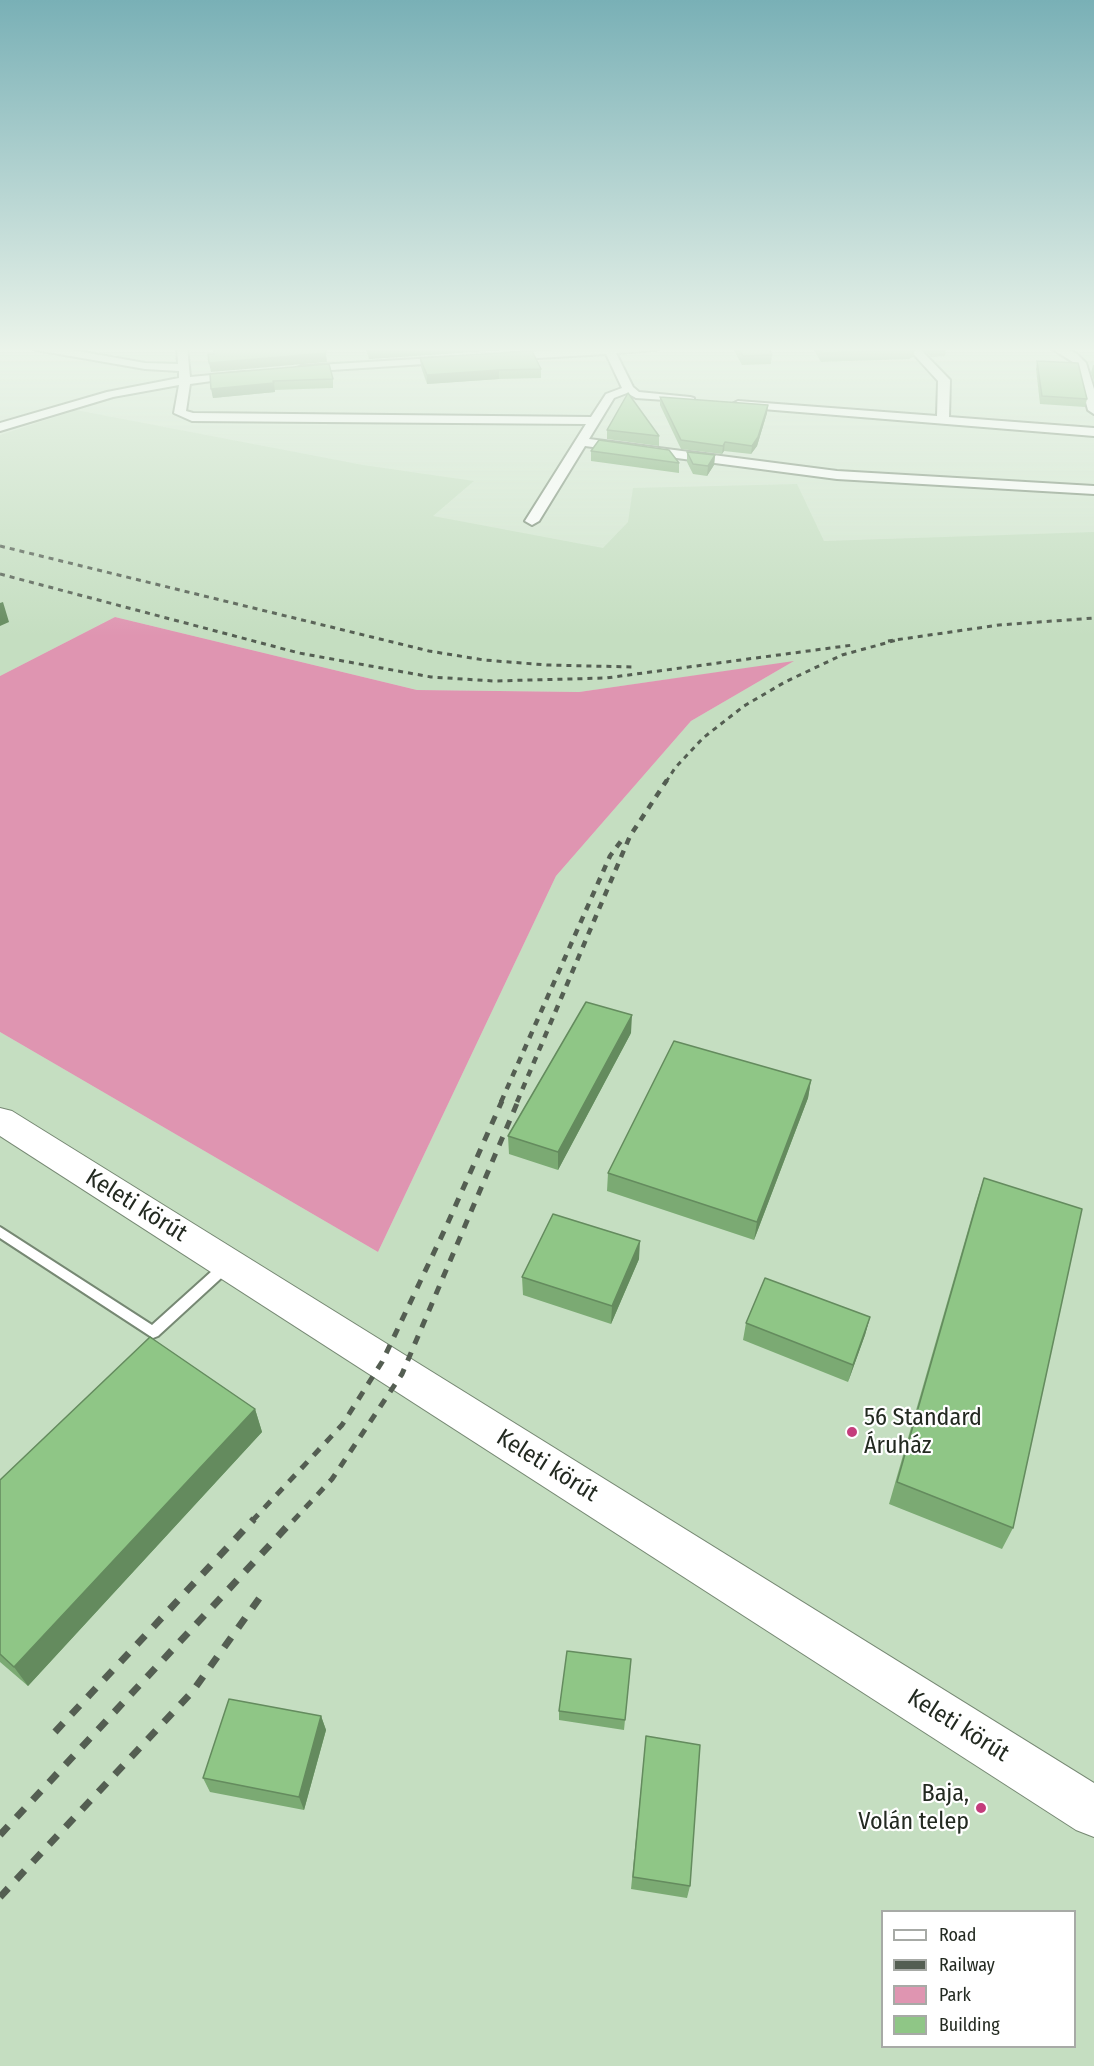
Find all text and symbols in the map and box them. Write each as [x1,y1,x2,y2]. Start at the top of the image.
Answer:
street label: Keleti körút [80,1164,192,1248]
place label: 56 Standard Áruház [864,1404,982,1460]
street label: Keleti körút [491,1424,603,1508]
marker: 56 Standard Áruház [845,1425,859,1439]
street label: Keleti körút [902,1684,1014,1768]
place label: Baja, Volán telep [858,1780,969,1836]
marker: Baja, Volán telep [974,1801,988,1815]
legend [881,1910,1076,2048]
text: Road [939,1924,976,1946]
text: Railway [939,1954,995,1976]
text: Park [939,1984,971,2006]
text: Building [939,2014,1000,2036]

